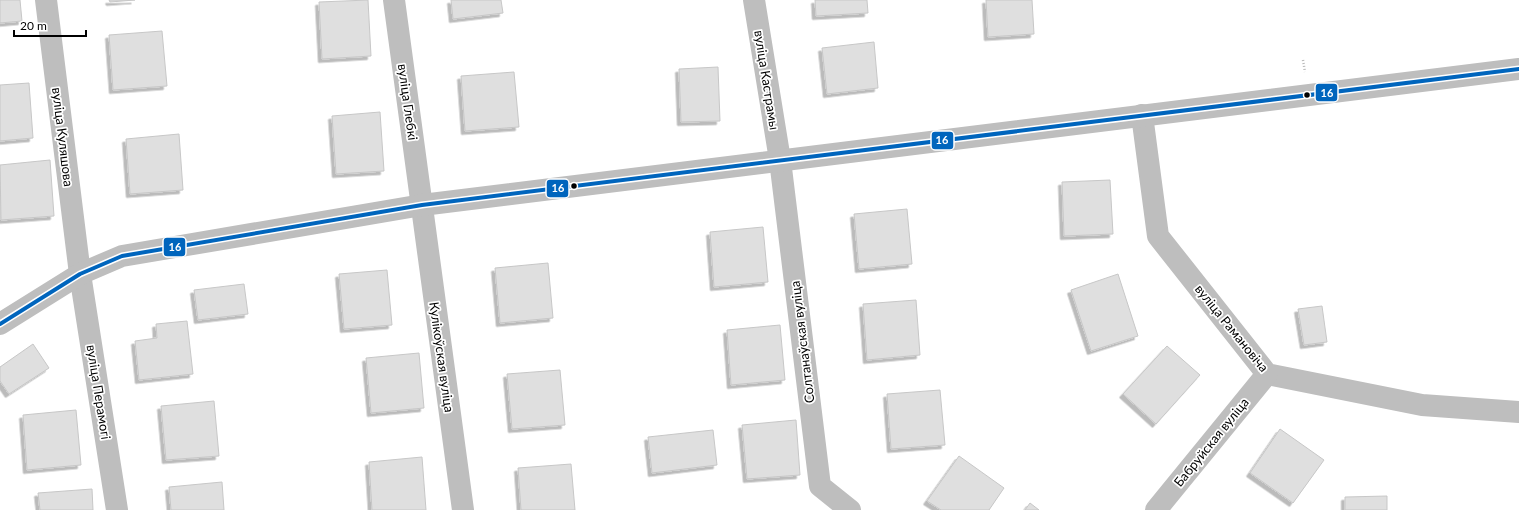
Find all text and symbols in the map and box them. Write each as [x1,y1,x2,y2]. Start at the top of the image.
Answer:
scale bar [14,12,86,38]
text: 20 m [20,18,47,33]
street label: вуліца Кастрамы [751,29,783,131]
street label: вуліца Глебкі [395,63,421,141]
line badge: 16 [1315,83,1338,102]
street label: вуліца Куляшова [49,86,77,188]
text: 16 [1321,86,1334,99]
unlabelled marker [1302,90,1312,100]
line badge: 16 [931,131,954,150]
text: 16 [936,133,949,146]
line badge: 16 [546,179,569,198]
text: 16 [552,181,565,194]
unlabelled marker [569,181,579,191]
line badge: 16 [163,237,186,257]
text: 16 [169,240,182,253]
street label: Солтанаўская вуліца [787,280,817,404]
street label: вуліца Рамановіча [1192,281,1272,375]
street label: Кулікоўская вуліца [426,301,458,413]
street label: вуліца Перамогі [84,343,114,441]
street label: Бабруйская вуліца [1170,394,1252,490]

